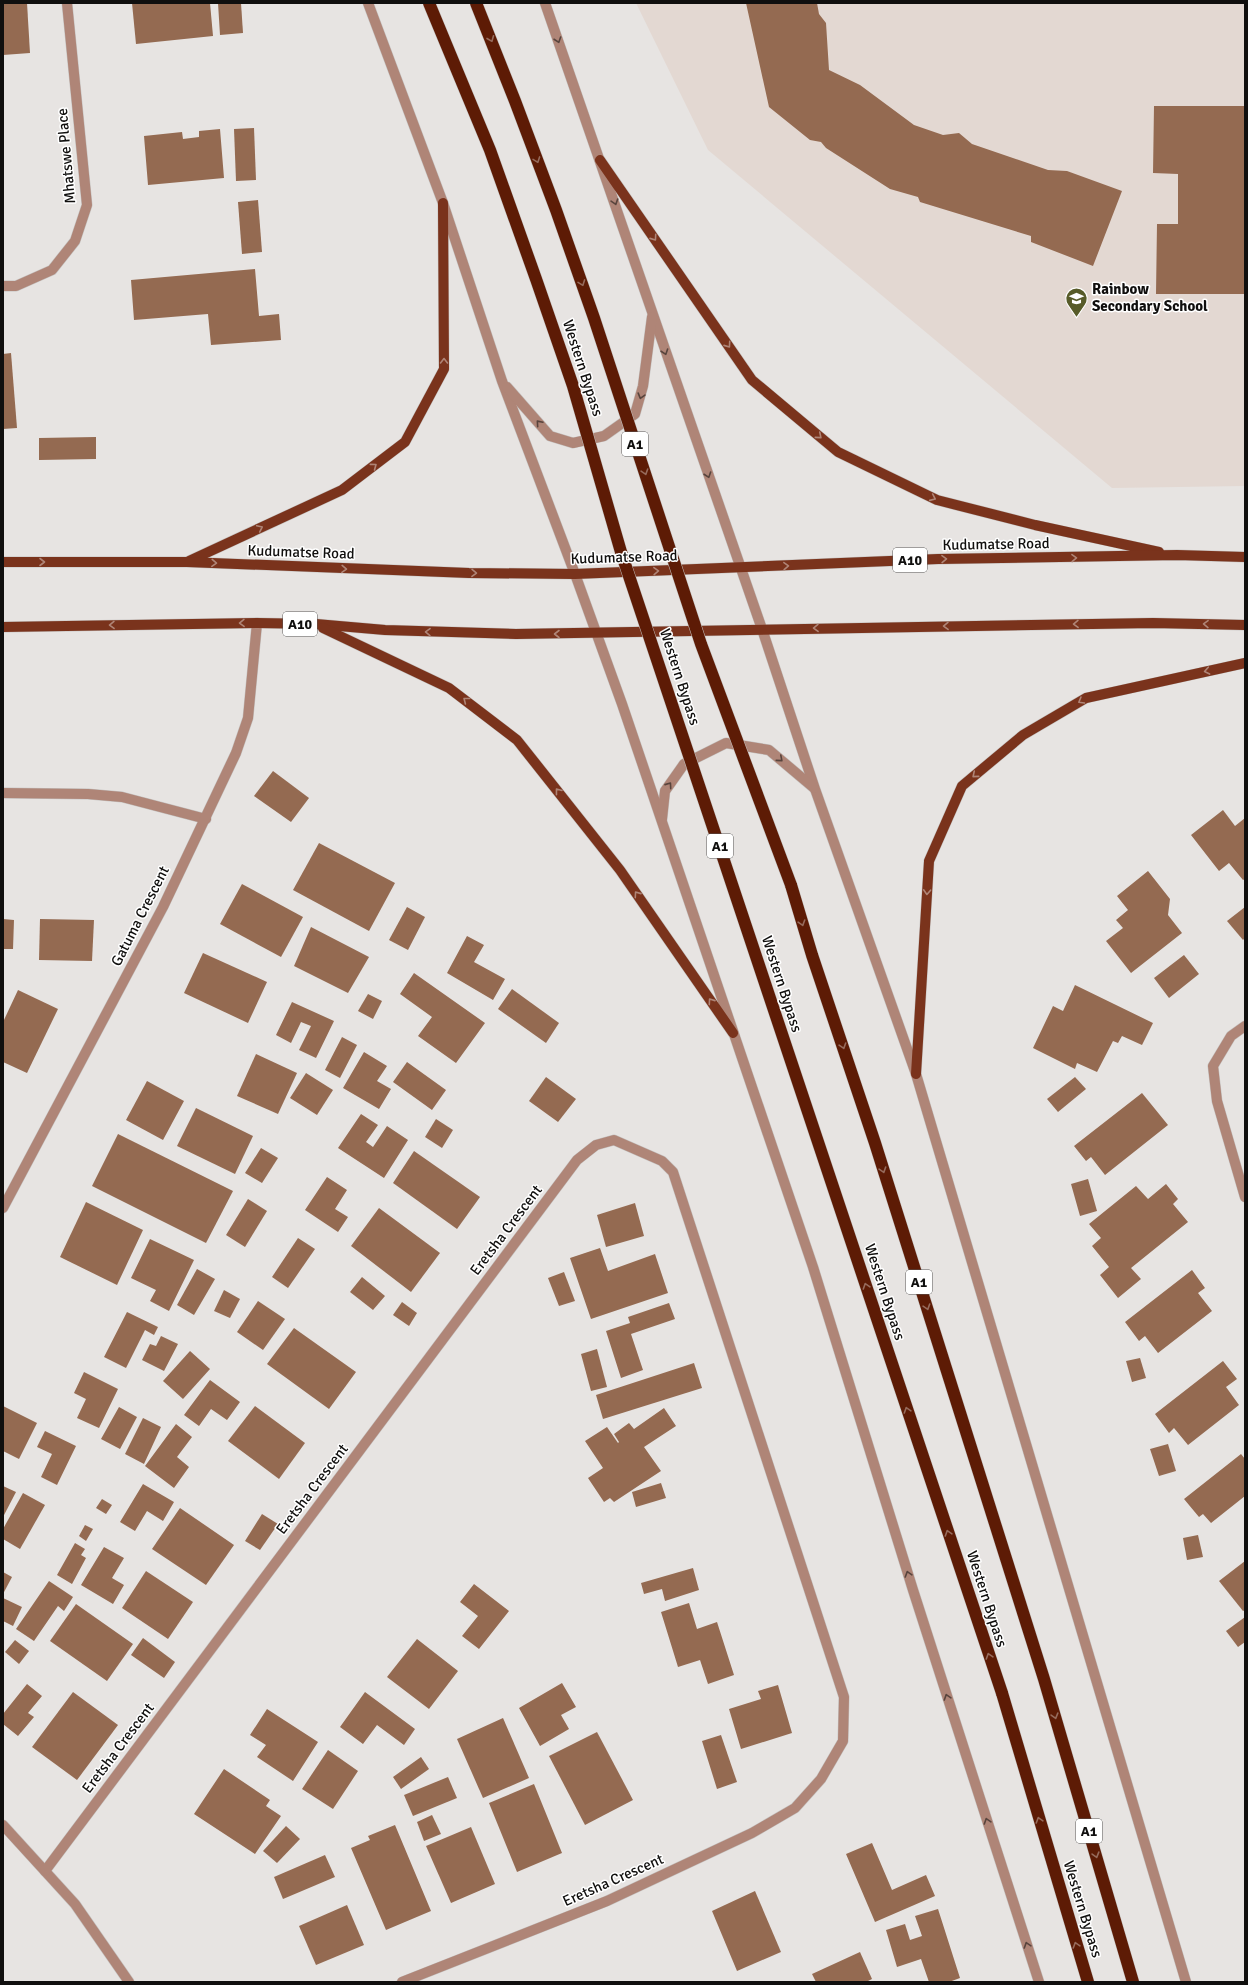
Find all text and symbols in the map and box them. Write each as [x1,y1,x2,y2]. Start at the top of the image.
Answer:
one-way arrow [486,36,494,43]
one-way arrow [554,36,562,43]
street label: Mhatswe Place [53,107,79,205]
one-way arrow [533,157,541,164]
one-way arrow [610,199,618,206]
one-way arrow [649,233,656,240]
one-way arrow [577,279,585,286]
place label: Rainbow Secondary School [1092,280,1208,315]
school or university icon: Rainbow Secondary School [1064,285,1090,318]
street label: Western Bypass [559,317,607,419]
one-way arrow [723,340,730,347]
one-way arrow [660,348,669,355]
one-way arrow [440,358,448,364]
one-way arrow [637,392,646,399]
one-way arrow [537,421,544,428]
road number: A1 [622,432,648,456]
one-way arrow [814,432,822,439]
one-way arrow [369,463,376,470]
one-way arrow [640,469,649,476]
one-way arrow [703,471,712,478]
one-way arrow [928,493,936,501]
one-way arrow [256,525,263,533]
street label: Kudumatse Road [942,534,1050,554]
street label: Kudumatse Road [247,541,355,563]
street label: Kudumatse Road [570,546,678,568]
road number: A10 [893,548,927,572]
one-way arrow [1071,554,1077,562]
one-way arrow [941,555,947,563]
one-way arrow [39,558,45,566]
one-way arrow [211,559,217,568]
one-way arrow [783,561,789,570]
one-way arrow [341,565,347,573]
one-way arrow [653,567,659,575]
one-way arrow [471,569,477,577]
road number: A10 [283,612,317,636]
one-way arrow [239,619,245,627]
one-way arrow [1073,620,1079,629]
one-way arrow [1203,620,1209,628]
one-way arrow [109,621,115,629]
one-way arrow [943,622,949,631]
one-way arrow [813,624,819,633]
street label: Western Bypass [656,626,704,728]
one-way arrow [425,627,431,636]
one-way arrow [554,630,560,638]
one-way arrow [1204,666,1210,674]
one-way arrow [1078,697,1085,704]
one-way arrow [463,698,470,705]
one-way arrow [775,754,782,761]
one-way arrow [972,771,979,778]
one-way arrow [664,782,672,789]
one-way arrow [555,789,562,796]
road number: A1 [707,834,733,858]
street label: Gatuma Crescent [107,863,173,969]
one-way arrow [922,889,931,895]
one-way arrow [634,891,642,898]
one-way arrow [797,919,806,926]
street label: Western Bypass [758,933,806,1035]
one-way arrow [708,998,716,1005]
one-way arrow [838,1042,847,1049]
one-way arrow [878,1166,887,1173]
street label: Eretsha Crescent [466,1181,546,1279]
street label: Western Bypass [861,1241,909,1343]
road number: A1 [906,1270,932,1294]
one-way arrow [862,1283,871,1290]
one-way arrow [922,1303,931,1310]
one-way arrow [903,1406,912,1413]
street label: Eretsha Crescent [272,1440,352,1538]
one-way arrow [944,1530,953,1537]
street label: Western Bypass [963,1548,1011,1650]
one-way arrow [904,1570,913,1577]
one-way arrow [986,1653,994,1660]
one-way arrow [944,1694,952,1701]
street label: Eretsha Crescent [78,1699,158,1797]
one-way arrow [1050,1713,1059,1720]
one-way arrow [1035,1817,1044,1824]
one-way arrow [983,1818,992,1825]
road number: A1 [1076,1819,1102,1843]
street label: Eretsha Crescent [560,1850,666,1910]
one-way arrow [1091,1851,1100,1858]
street label: Western Bypass [1060,1858,1106,1960]
one-way arrow [1072,1941,1081,1948]
one-way arrow [1023,1942,1032,1949]

